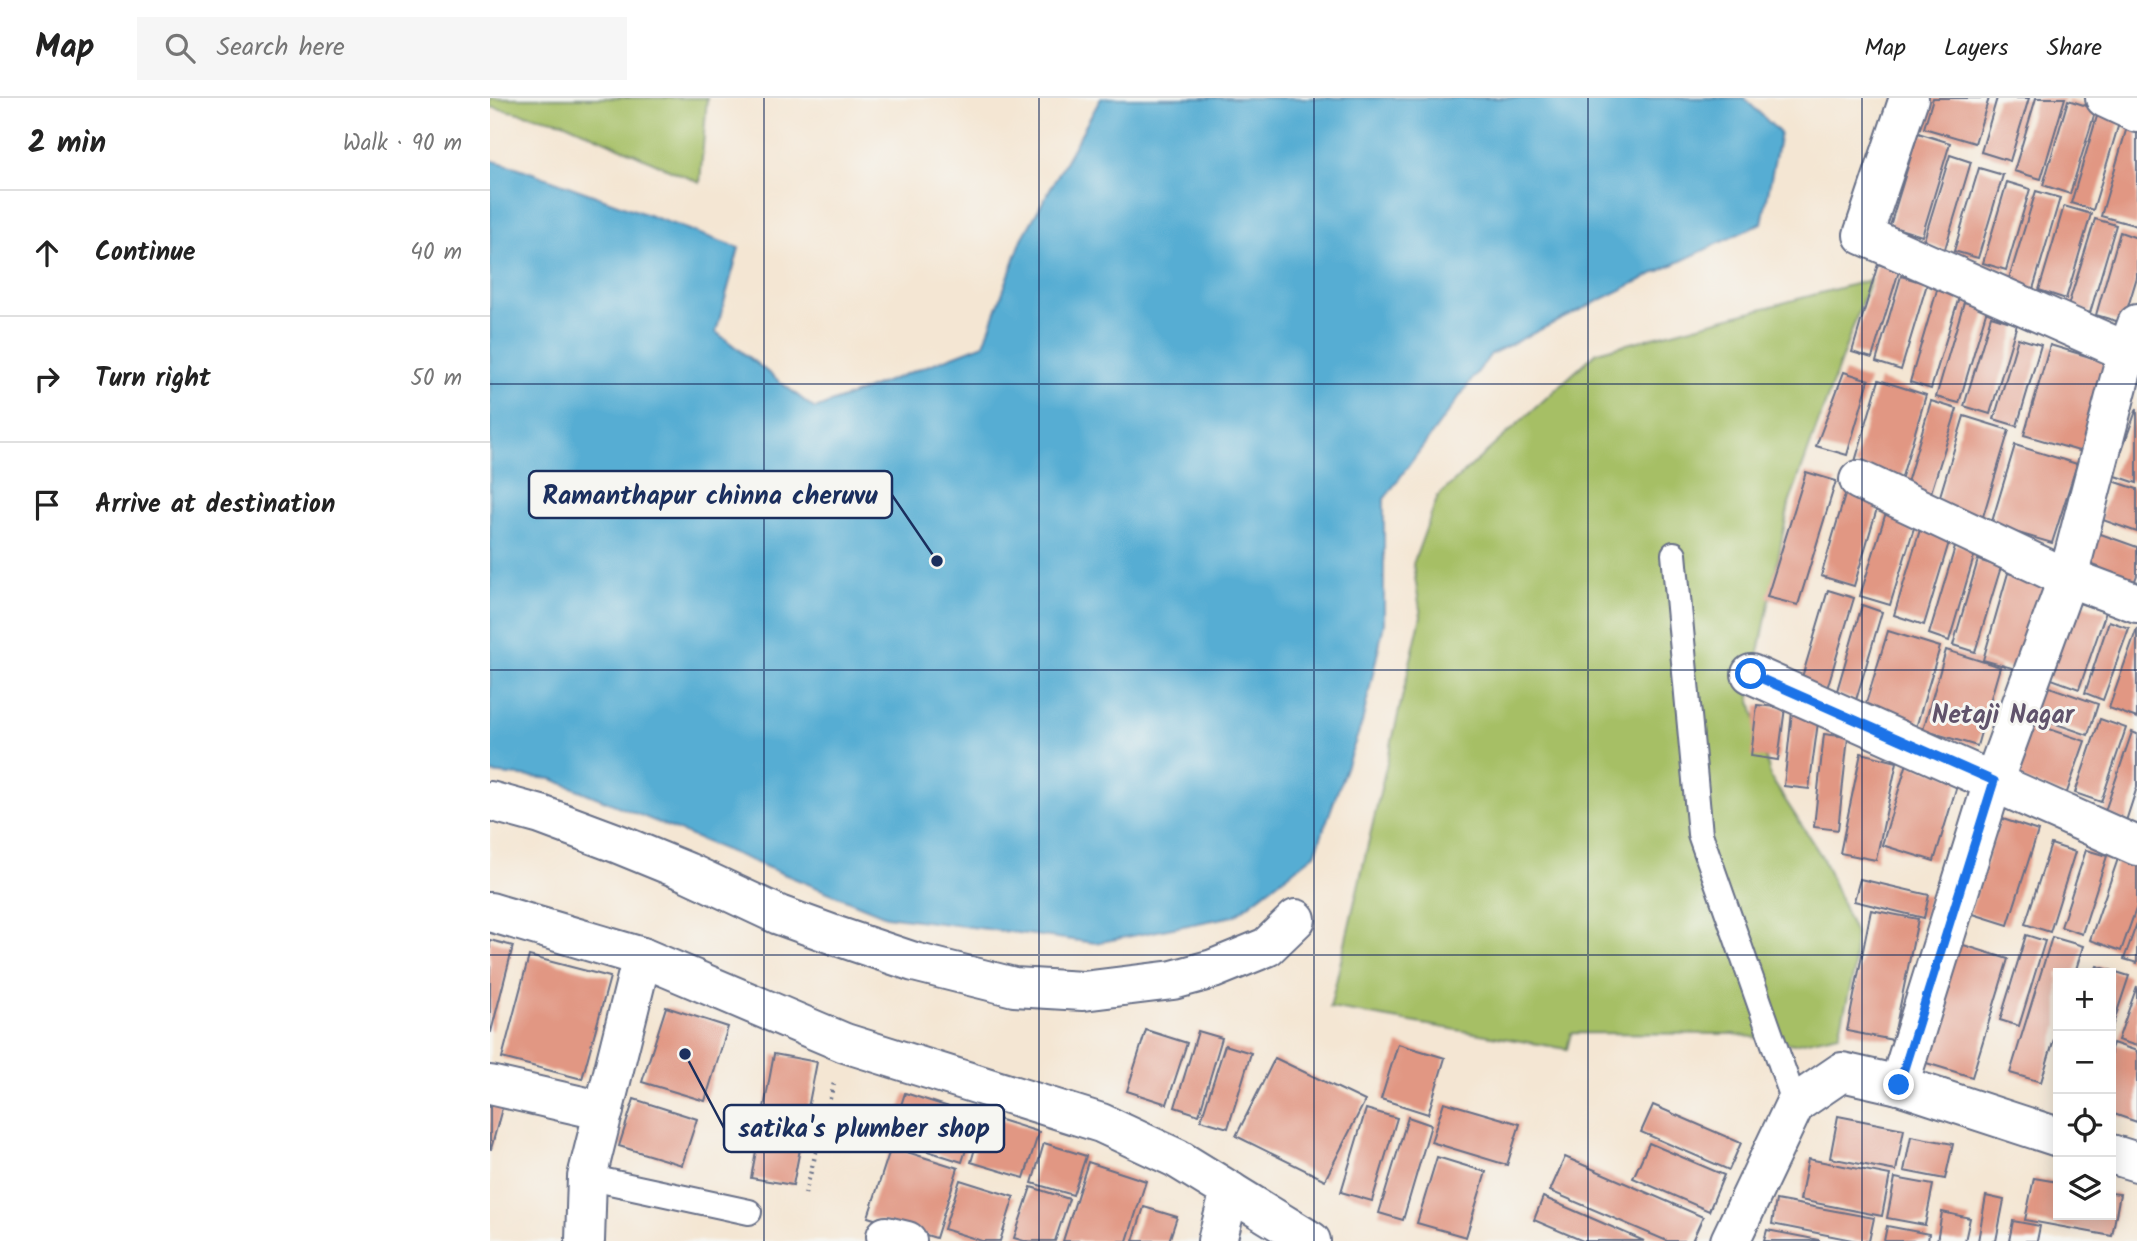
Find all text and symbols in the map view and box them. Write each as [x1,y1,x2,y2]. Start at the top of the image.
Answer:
search box [137,17,627,80]
text: Map [35,22,95,75]
text: Search here [217,27,345,69]
icon: search [161,29,199,67]
text: Map [1864,29,1906,68]
text: Layers [1944,29,2008,68]
text: Share [2046,29,2102,68]
text: 2 min [28,120,106,168]
text: Walk · 90 m [343,126,462,162]
text: Continue [95,232,196,274]
icon: ahead [28,234,66,272]
text: 40 m [410,235,462,271]
text: Turn right [95,358,211,400]
icon: right [28,360,66,398]
text: 50 m [411,361,462,397]
callout: Ramanthapur chinna cheruvu [529,471,892,518]
text: Ramanthapur chinna cheruvu [542,476,878,518]
text: Arrive at destination [95,484,335,526]
icon: arrive [28,486,66,524]
route start [1735,658,1766,689]
district label: Netaji Nagar [1932,695,2076,737]
map controls [2053,968,2116,1220]
button: + [2053,968,2116,1031]
button: − [2053,1031,2116,1094]
route end [1883,1069,1914,1100]
button: locate [2053,1094,2116,1157]
callout: satika's plumber shop [724,1105,1004,1152]
text: satika's plumber shop [738,1109,990,1151]
button: layers [2053,1157,2116,1220]

